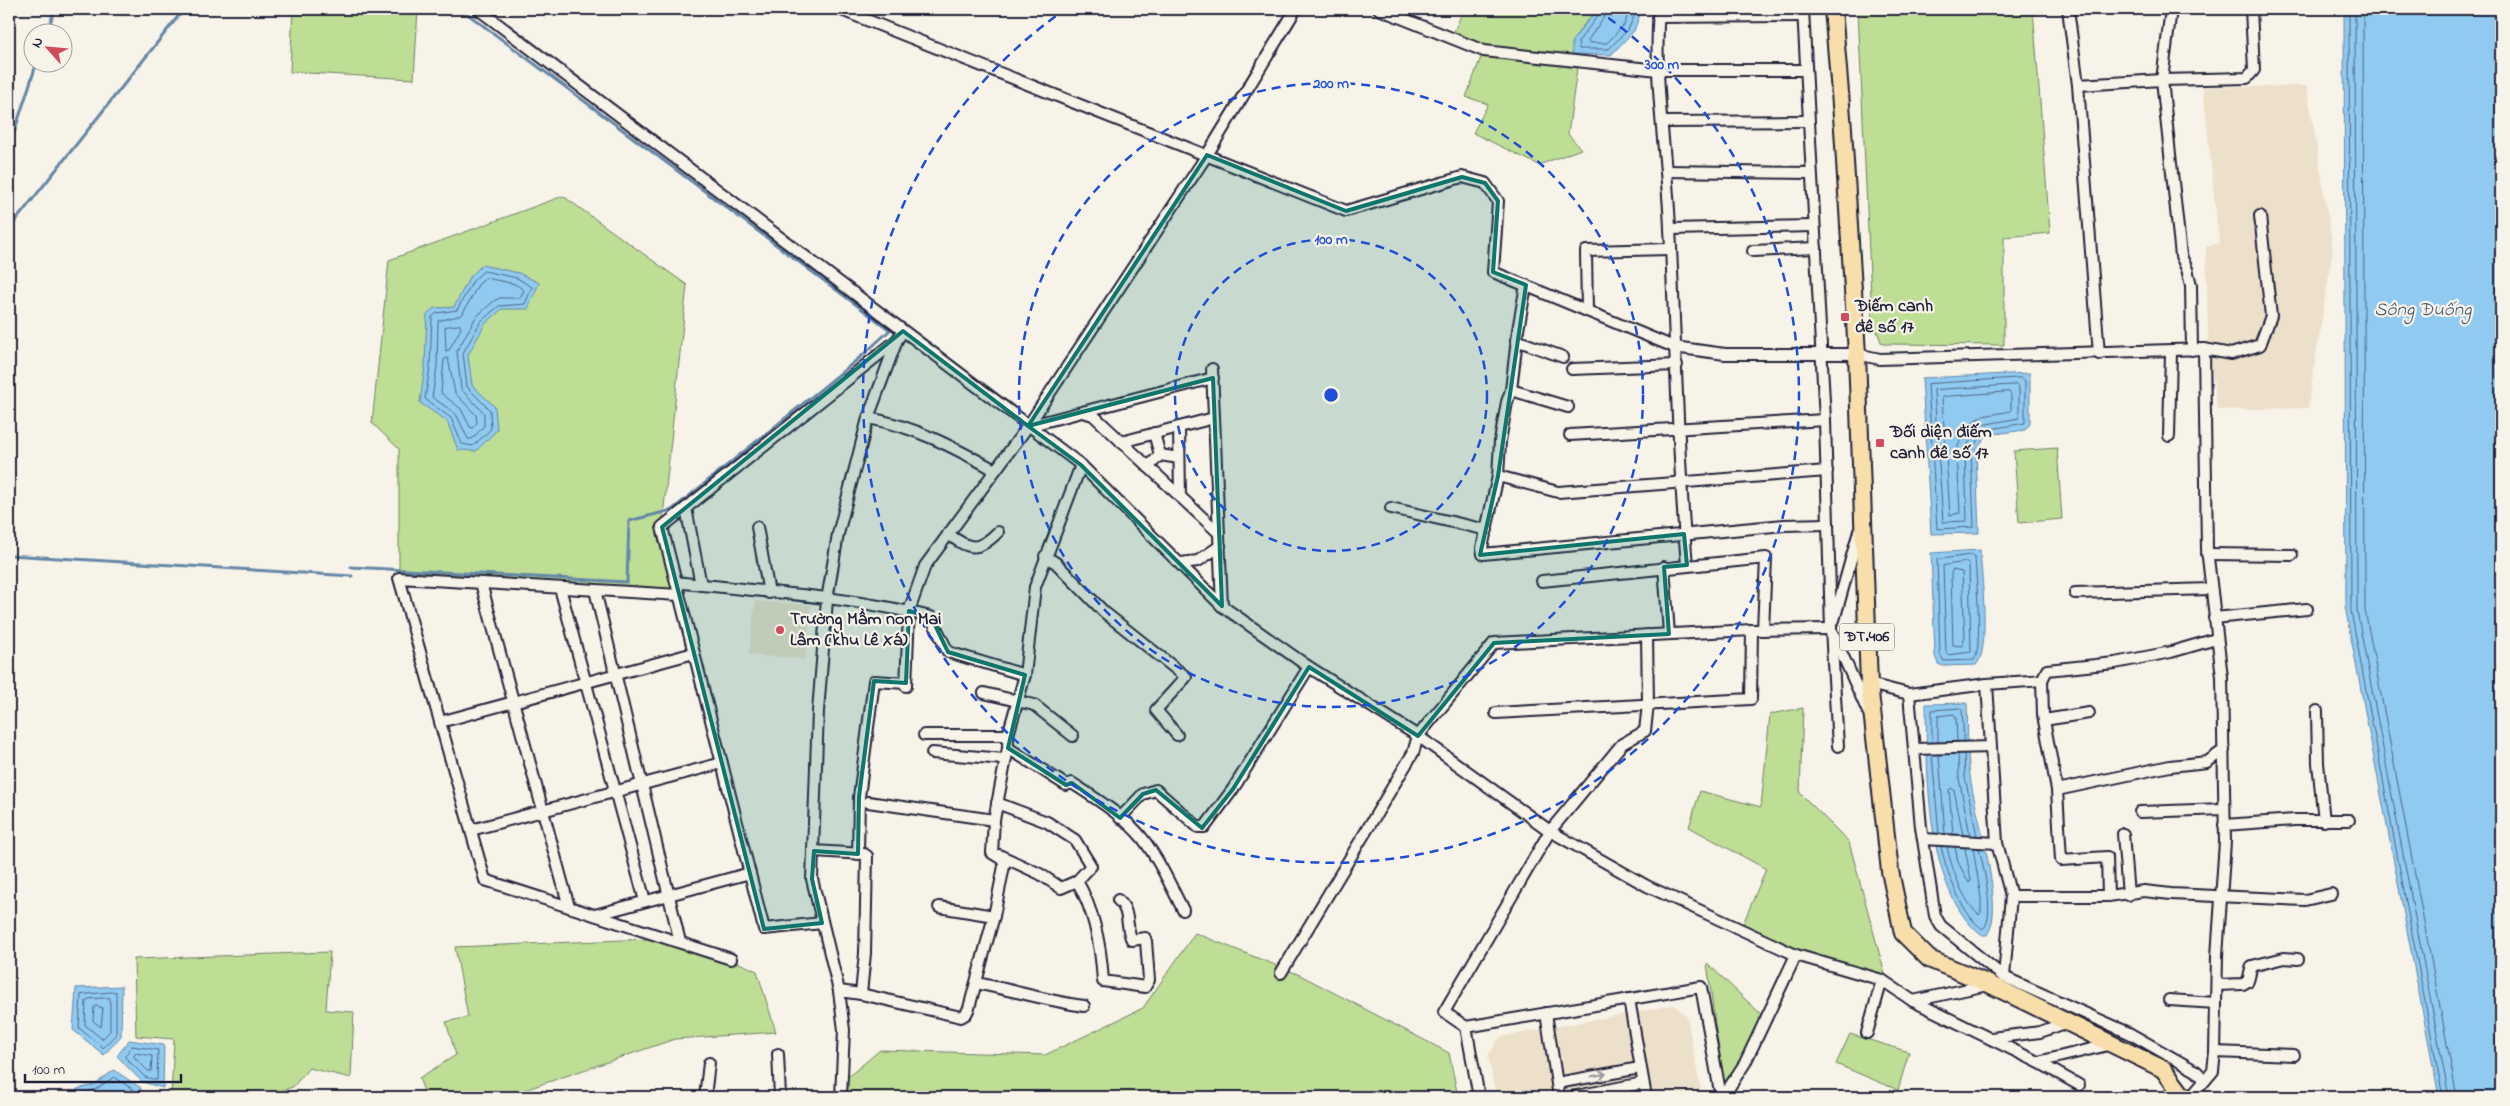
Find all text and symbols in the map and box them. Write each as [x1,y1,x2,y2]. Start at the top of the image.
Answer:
north arrow [22,22,72,72]
text: N [26,34,49,52]
text: 300 m [1644,54,1680,76]
text: 200 m [1312,73,1349,95]
text: 100 m [1314,229,1348,251]
place label: Điếm canh đê số 17 [1854,294,1934,341]
water label: Sông Đuống [2374,297,2472,325]
marker: Điếm canh đê số 17 [1839,311,1851,323]
centre of rings [1322,386,1340,404]
place label: Đối diện điếm canh đê số 17 [1889,420,1992,467]
marker: Đối diện điếm canh đê số 17 [1874,437,1886,449]
place label: Trường Mầm non Mai Lâm (khu Lê Xá) [790,607,942,654]
marker: Trường Mầm non Mai Lâm (khu Lê Xá) [774,624,786,636]
road number: ĐT.406 [1840,624,1894,650]
scale bar [25,1051,181,1083]
text: 100 m [32,1059,65,1081]
one-way arrow [1590,1070,1606,1080]

